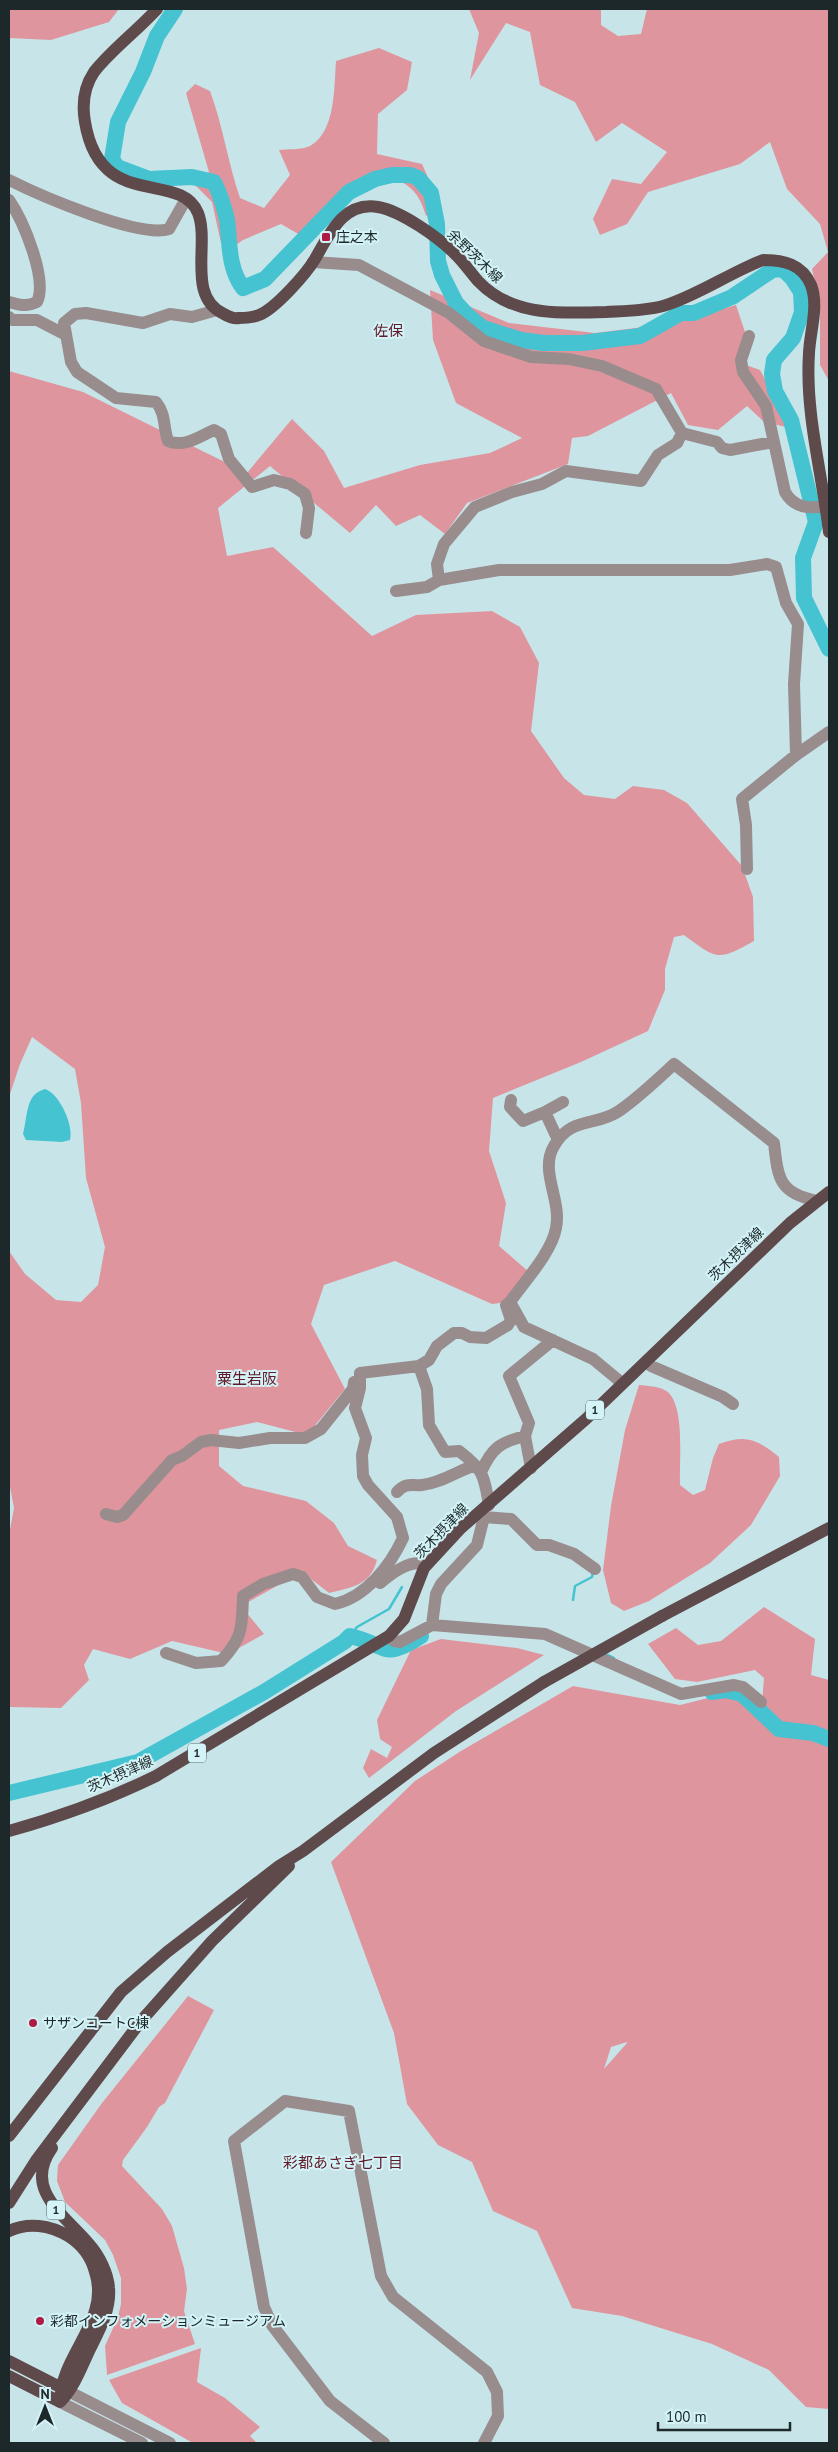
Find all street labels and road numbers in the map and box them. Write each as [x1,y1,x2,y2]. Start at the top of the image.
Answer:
street label: 余野茨木線 [444,225,506,287]
street label: 茨木摂津線 [705,1223,767,1285]
road number: 1 [586,1400,604,1420]
street label: 茨木摂津線 [410,1500,472,1562]
road number: 1 [188,1744,206,1762]
street label: 茨木摂津線 [84,1752,156,1796]
road number: 1 [47,2200,65,2220]

